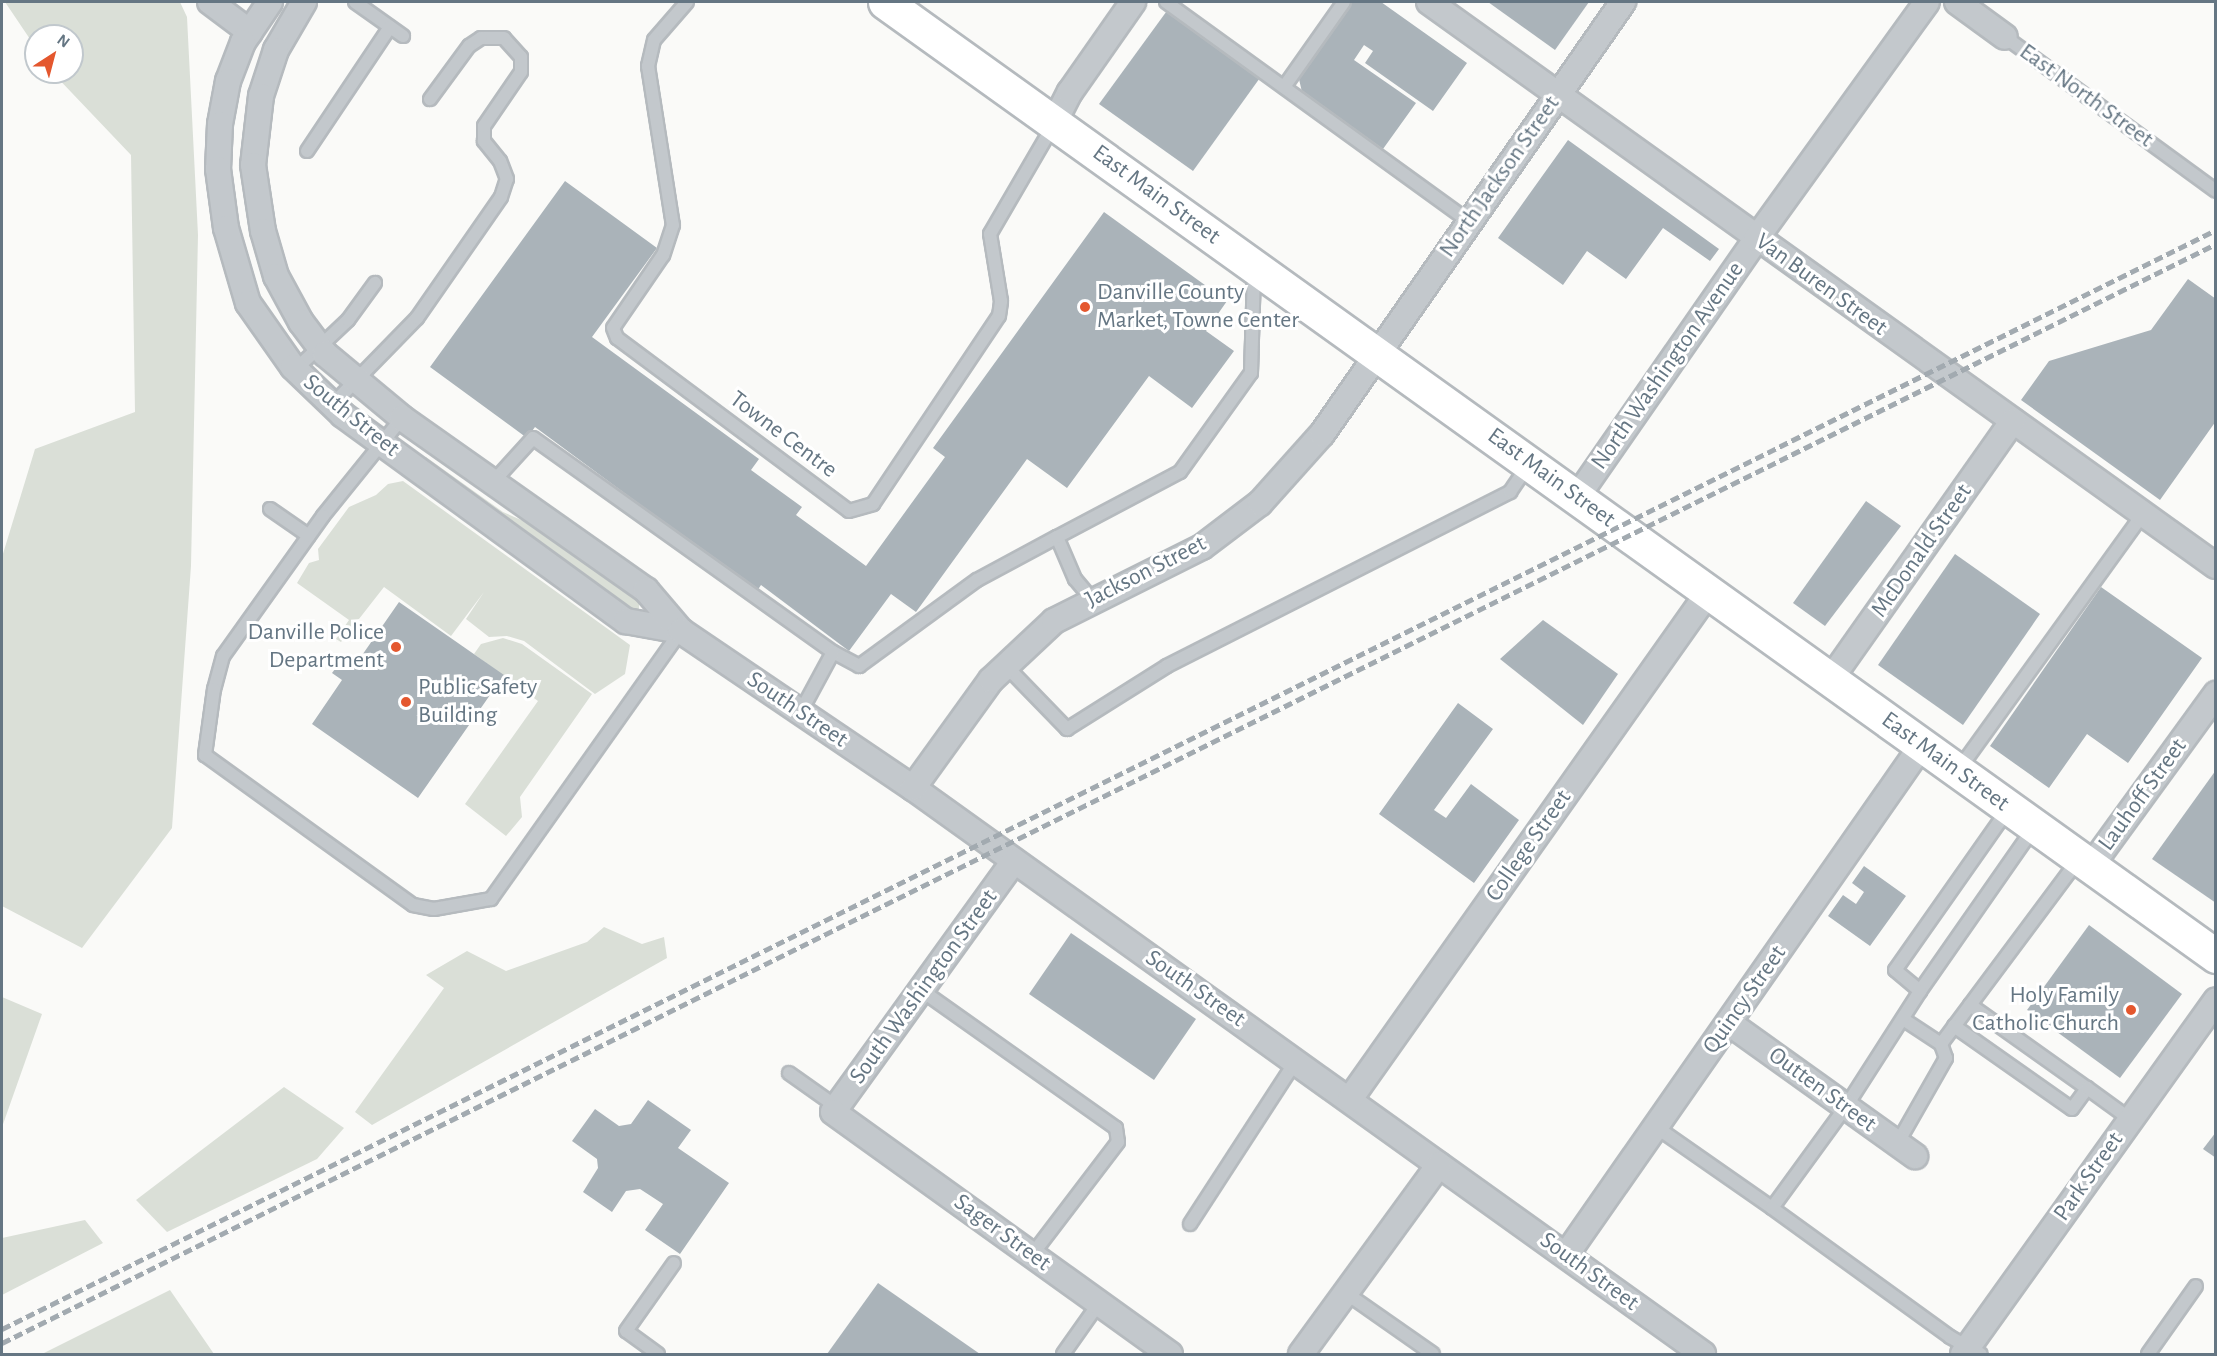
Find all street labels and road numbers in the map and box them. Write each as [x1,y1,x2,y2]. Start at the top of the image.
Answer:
street label: East North Street [2013,38,2159,154]
street label: North Jackson Street [1433,91,1567,263]
street label: East Main Street [1086,139,1226,251]
street label: Van Buren Street [1749,228,1893,342]
street label: North Washington Avenue [1585,257,1751,475]
street label: South Street [297,368,405,464]
street label: Towne Centre [724,385,842,485]
street label: East Main Street [1481,422,1621,534]
street label: McDonald Street [1865,479,1979,623]
street label: Jackson Street [1081,529,1211,615]
street label: South Street [741,666,853,754]
street label: East Main Street [1875,706,2015,818]
street label: Lauhoff Street [2093,733,2193,857]
street label: College Street [1480,785,1578,907]
street label: South Washington Street [844,884,1004,1090]
street label: Quincy Street [1697,940,1793,1060]
street label: South Street [1139,944,1251,1034]
street label: Outten Street [1762,1041,1882,1139]
street label: Park Street [2048,1127,2130,1227]
street label: Sager Street [948,1188,1056,1278]
street label: South Street [1534,1226,1644,1318]

